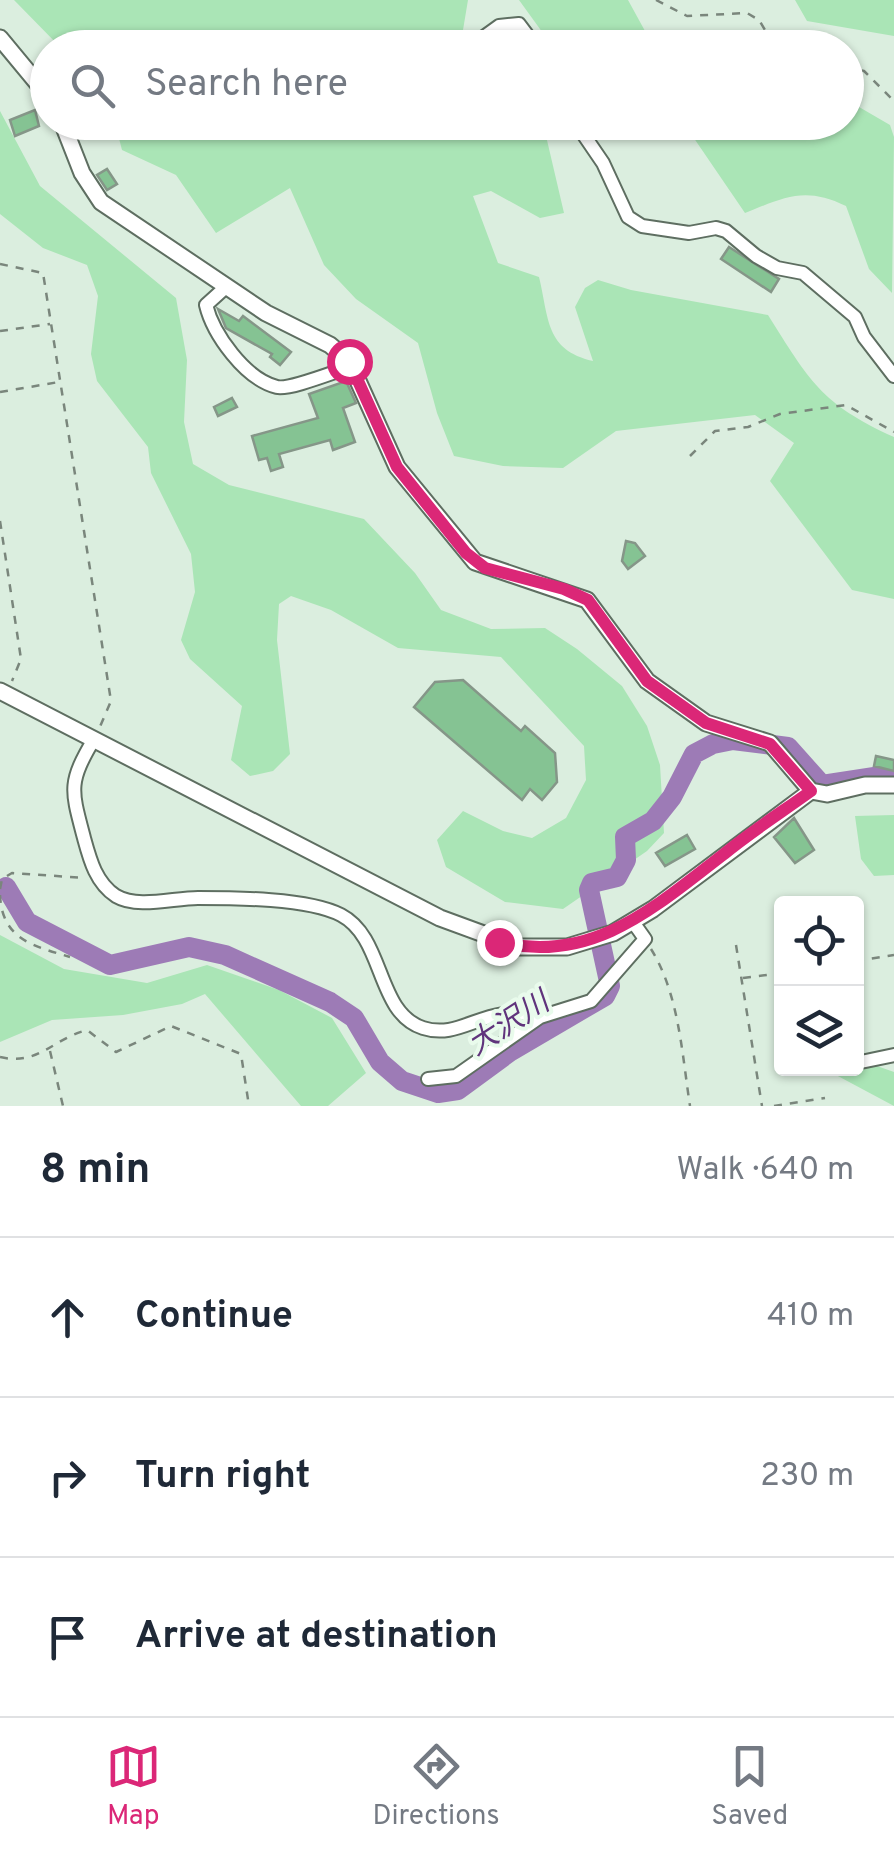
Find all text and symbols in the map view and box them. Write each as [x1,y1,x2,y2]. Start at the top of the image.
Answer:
search box [30,30,864,140]
icon: search [65,58,120,113]
text: Search here [145,61,348,110]
route start [327,339,373,385]
map controls [774,896,864,1076]
button: locate [774,896,864,986]
route end [477,920,523,966]
water label: 大沢川 [462,983,560,1065]
button: layers [774,986,864,1076]
text: 8 min [40,1145,150,1198]
text: Walk · 640 m [677,1151,854,1191]
icon: ahead [40,1290,95,1345]
text: Continue [135,1293,293,1342]
text: 410 m [767,1297,854,1337]
icon: right [40,1450,95,1505]
text: Turn right [135,1453,310,1502]
text: 230 m [760,1457,854,1497]
icon: arrive [40,1610,95,1665]
text: Arrive at destination [135,1613,498,1662]
tab: Map [106,1739,161,1835]
tab: Directions [372,1739,500,1835]
tab: Saved [711,1739,788,1835]

